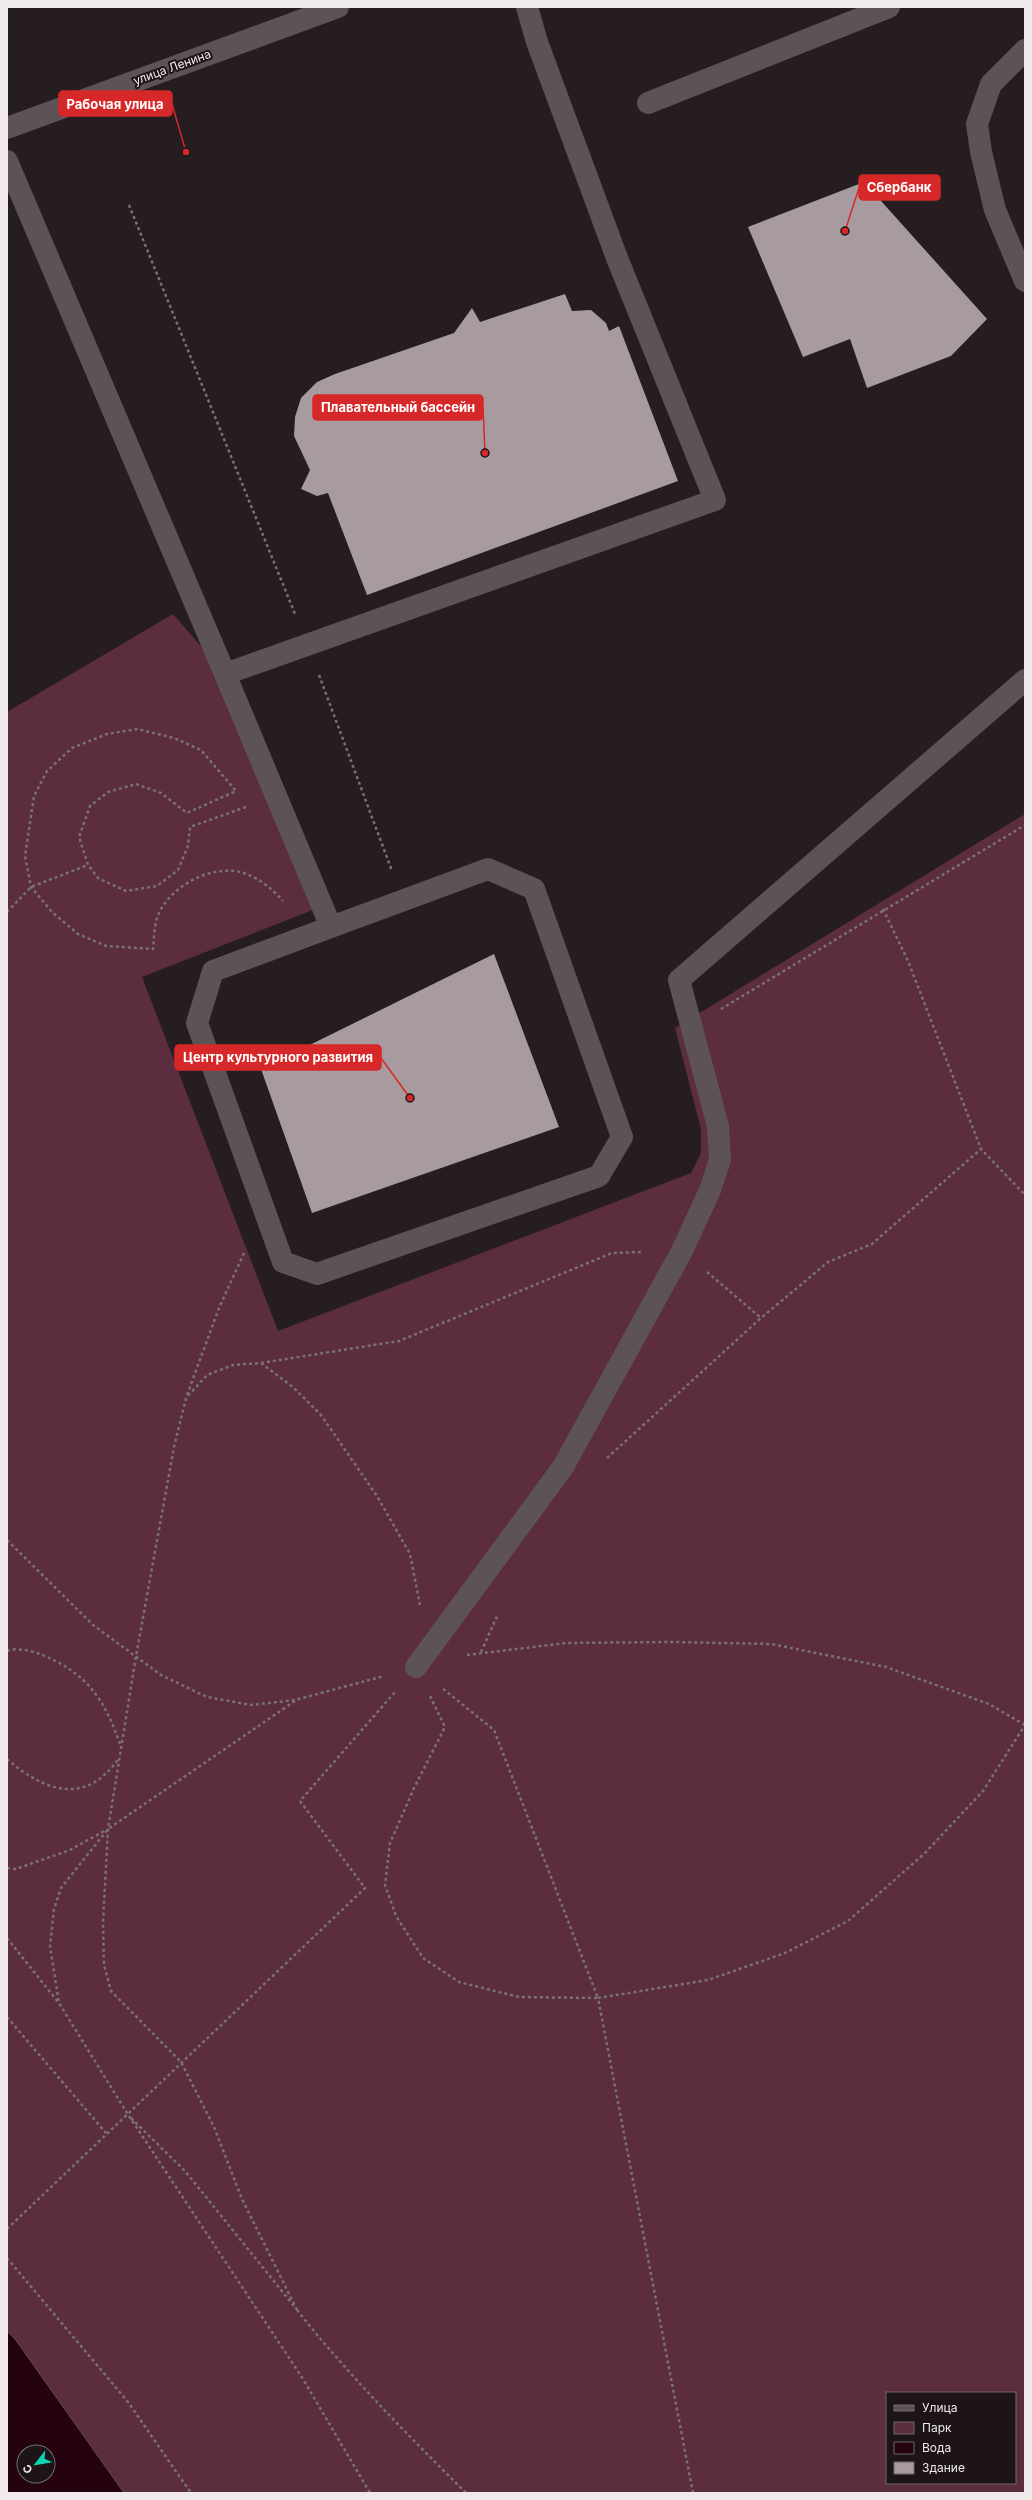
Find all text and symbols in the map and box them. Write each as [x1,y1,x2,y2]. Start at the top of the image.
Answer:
street label: улица Ленина [131,46,213,88]
callout: Рабочая улица [59,91,172,116]
text: Рабочая улица [66,96,164,112]
callout: Сбербанк [859,175,940,200]
text: Сбербанк [867,179,932,195]
callout: Плавательный бассейн [313,395,483,420]
text: Плавательный бассейн [321,399,475,415]
callout: Центр культурного развития [175,1045,381,1070]
text: Центр культурного развития [183,1049,373,1065]
legend [886,2392,1016,2484]
text: Улица [922,2400,957,2415]
text: Парк [922,2420,952,2435]
text: Вода [922,2440,951,2455]
north arrow [16,2444,56,2484]
text: Здание [922,2460,965,2475]
text: С [19,2462,36,2476]

